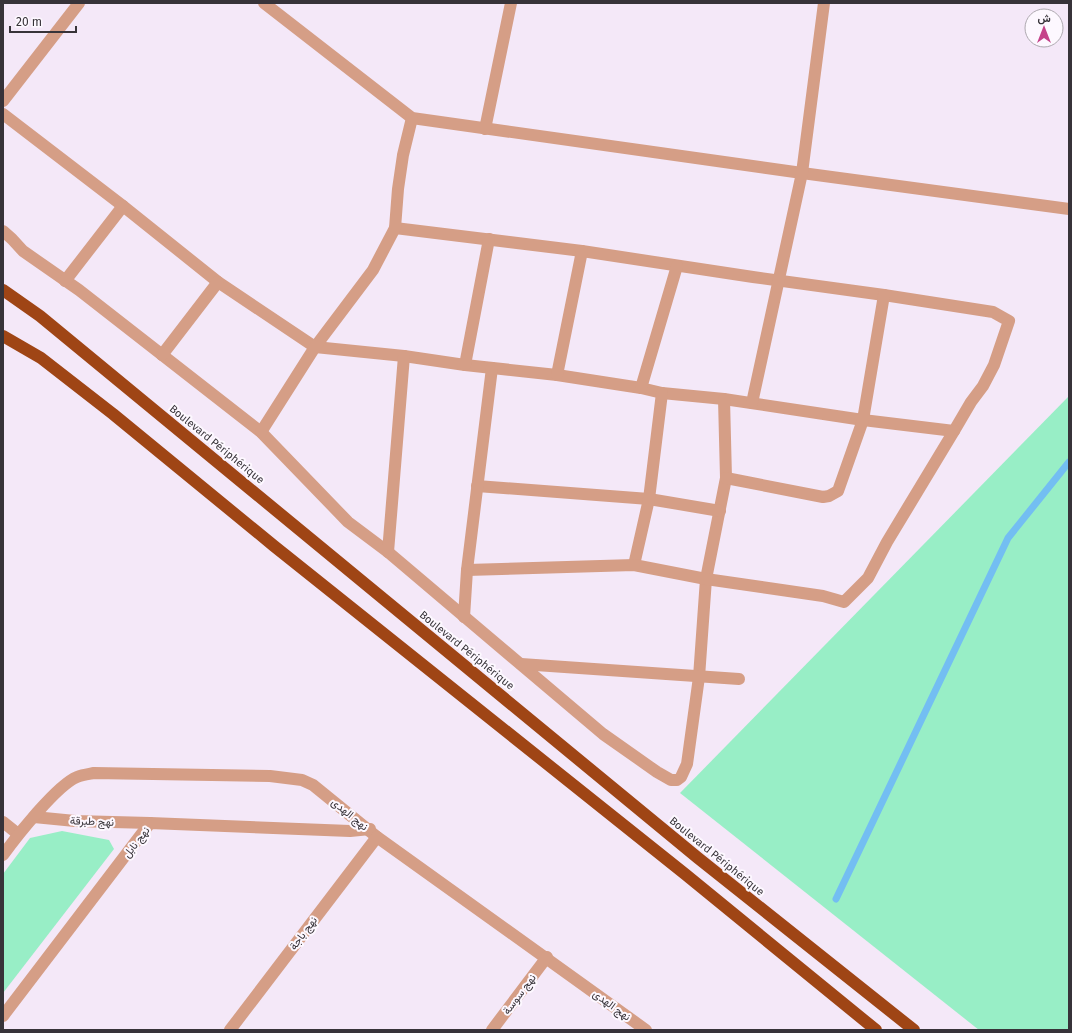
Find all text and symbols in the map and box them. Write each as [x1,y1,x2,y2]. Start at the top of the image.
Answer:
scale bar [10,8,76,34]
north arrow [1024,8,1064,48]
text: ش [1037,12,1051,25]
text: 20 m [16,15,42,29]
street label: Boulevard Périphérique [167,402,267,487]
street label: Boulevard Périphérique [417,608,517,693]
street label: نهج الهدى [328,796,371,834]
street label: نهج طبرقة [70,814,114,830]
street label: Boulevard Périphérique [667,814,767,899]
street label: نهج نابل [120,824,153,861]
street label: نهج باجة [287,914,321,953]
street label: نهج سوسة [500,972,540,1018]
street label: نهج الهدى [590,987,633,1024]

